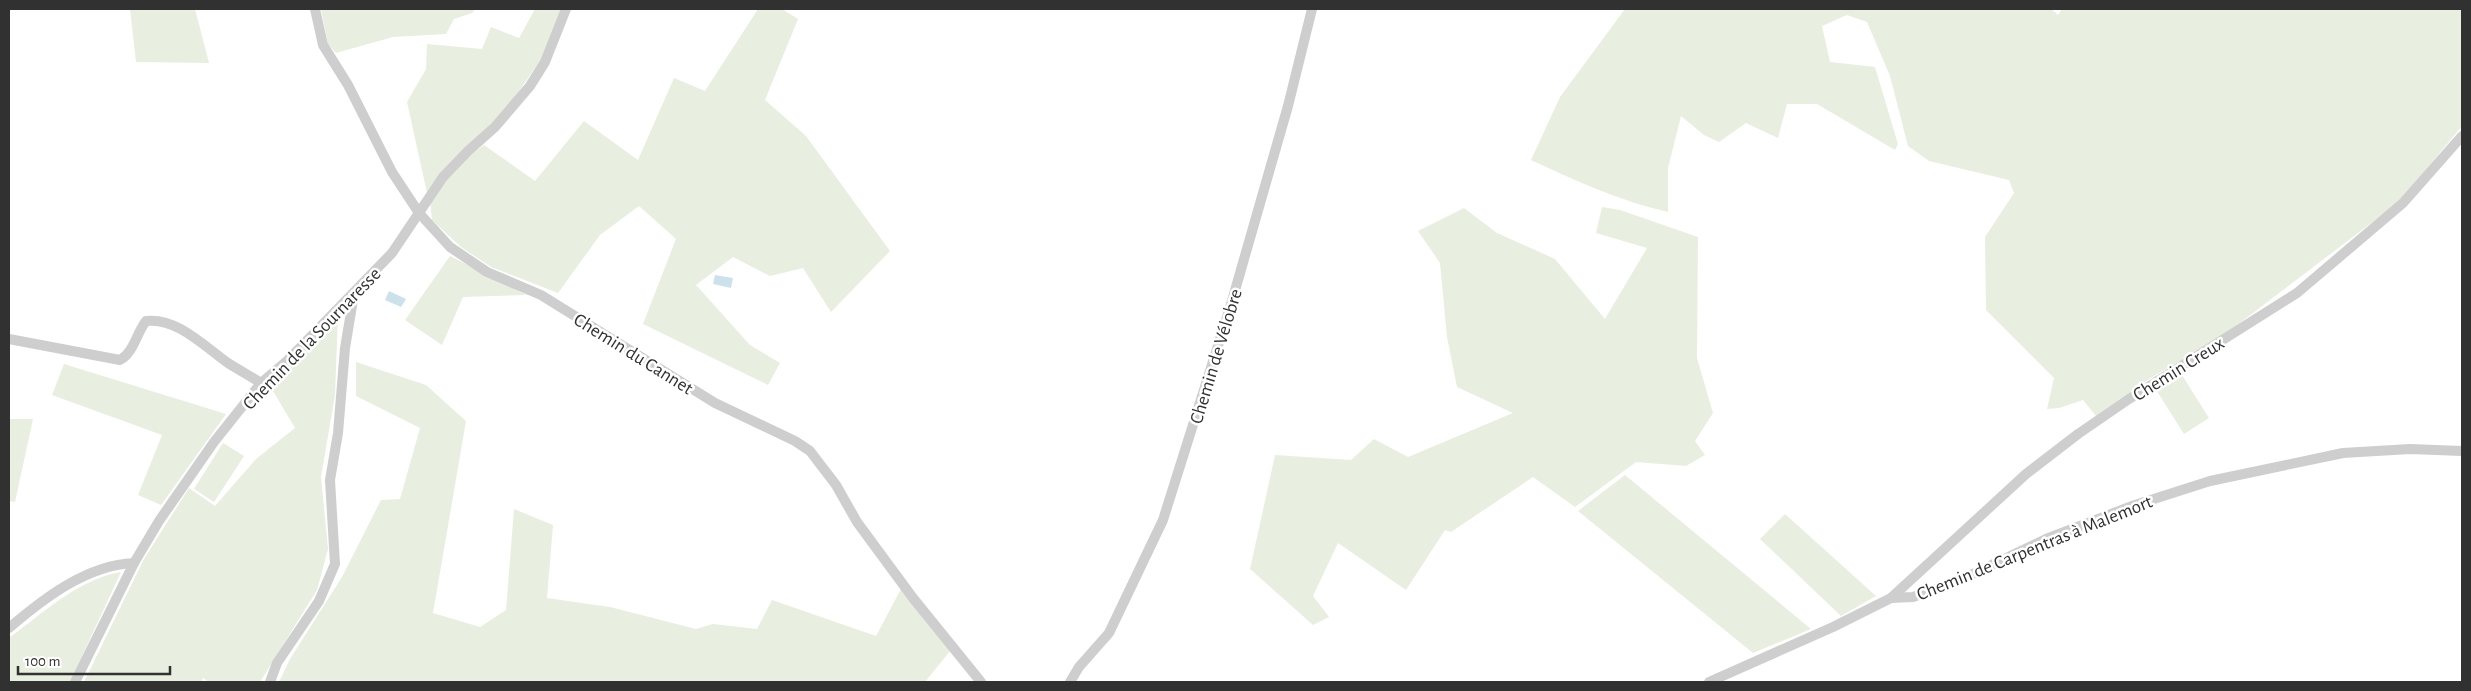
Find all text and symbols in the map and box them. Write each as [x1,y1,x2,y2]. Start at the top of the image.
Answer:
street label: Chemin de la Sournaresse [240,264,385,414]
street label: Chemin de Vélobre [1187,287,1246,426]
street label: Chemin du Cannet [570,310,696,399]
street label: Chemin Creux [2130,334,2228,405]
street label: Chemin de Carpentras à Malemort [1914,492,2155,604]
scale bar [18,644,170,676]
text: 100 m [25,654,60,669]

